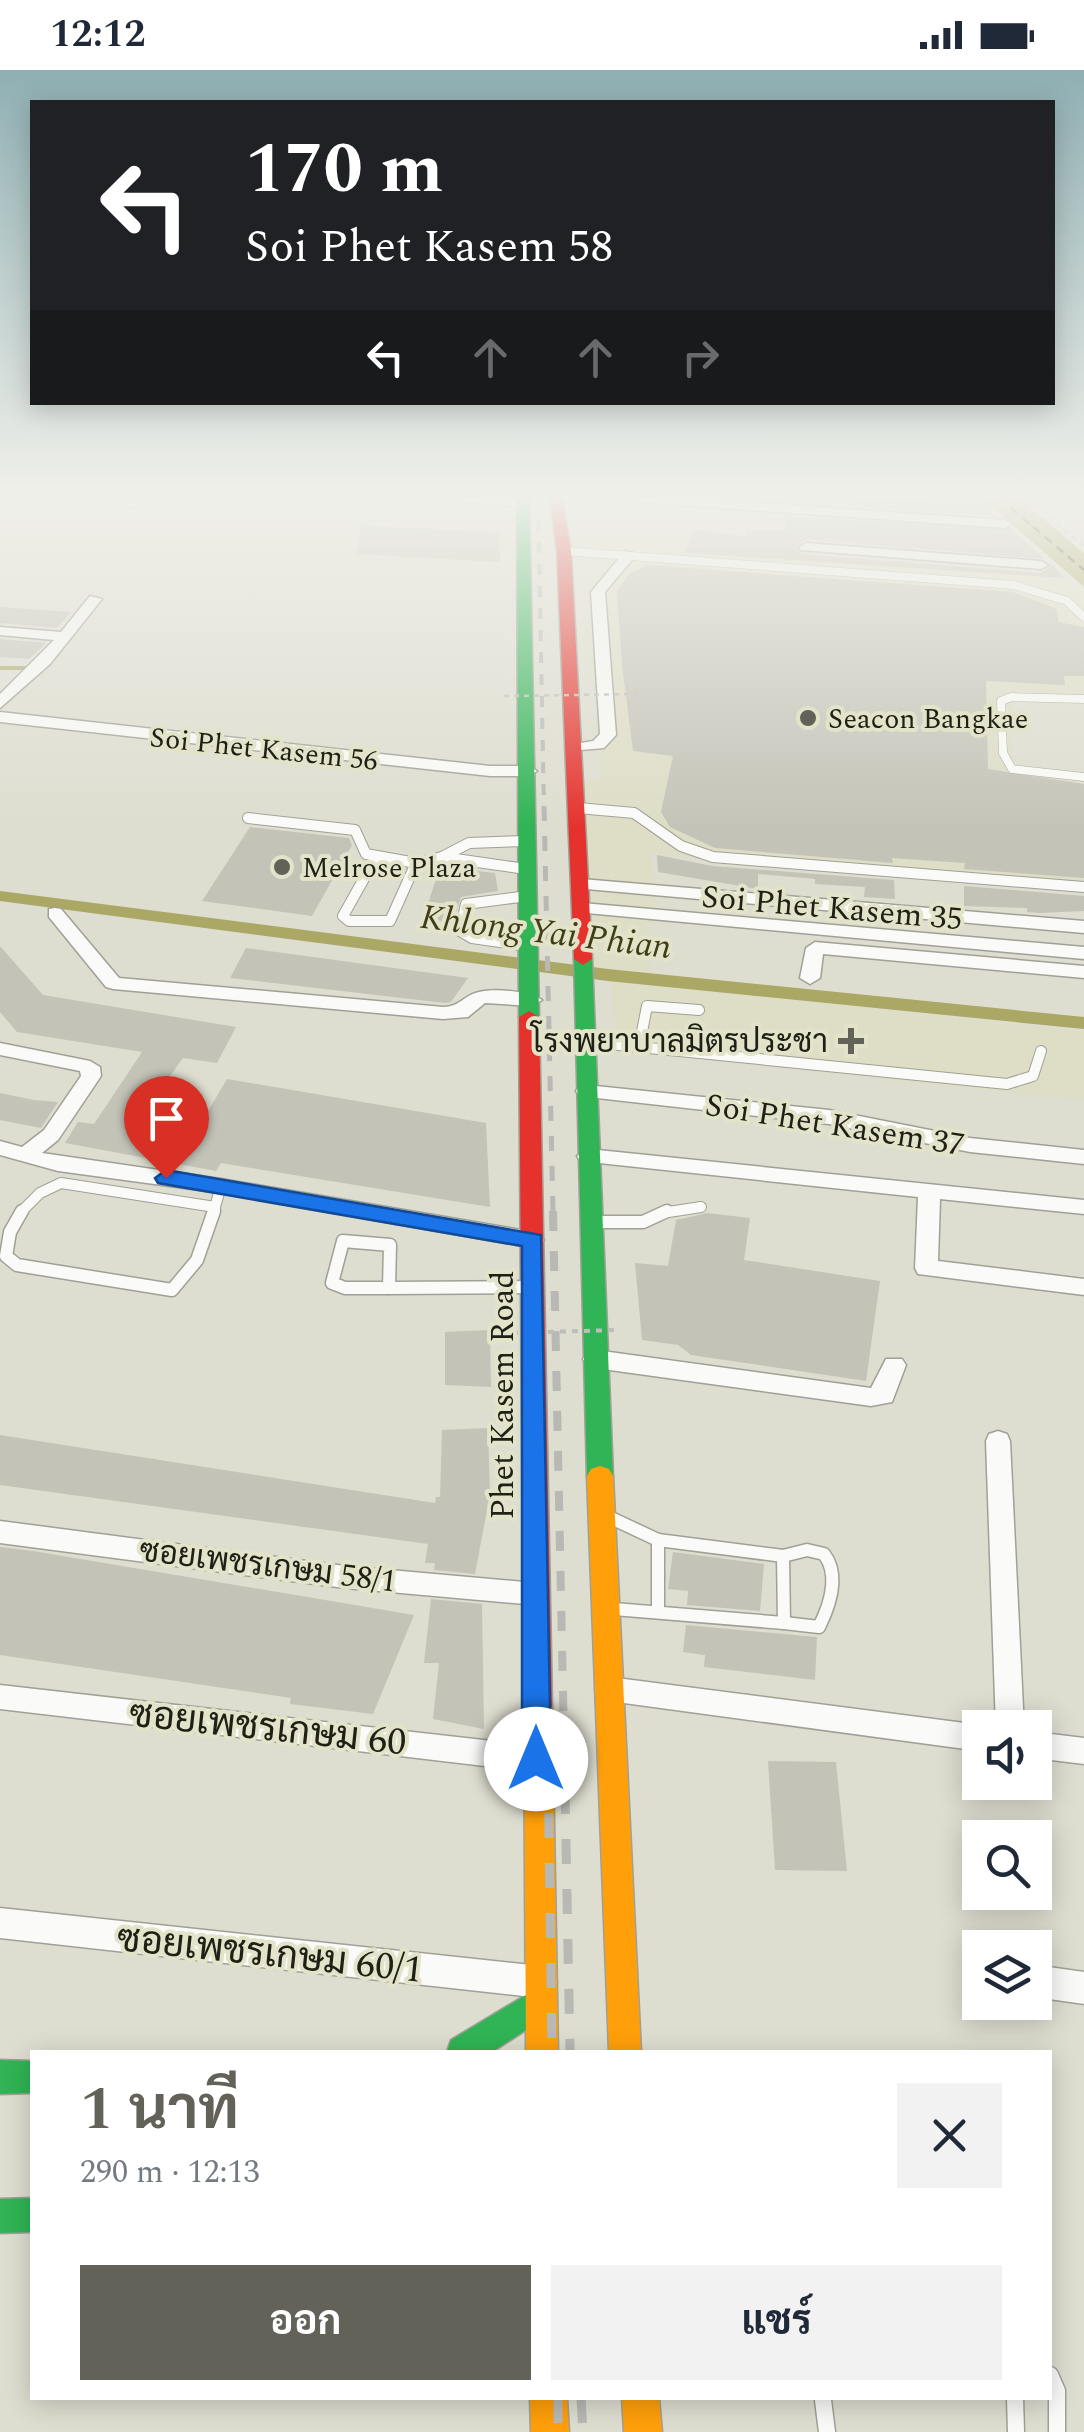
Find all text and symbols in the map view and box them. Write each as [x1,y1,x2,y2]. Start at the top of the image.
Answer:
text: 12:12 [50,6,145,64]
text: 170 m [245,117,443,223]
icon: left [80,140,210,270]
text: Soi Phet Kasem 58 [245,213,613,282]
icon: left [358,330,413,385]
icon: ahead [463,330,518,385]
icon: ahead [568,330,623,385]
icon: right [673,330,728,385]
place label: Seacon Bangkae [828,698,1028,741]
marker: Seacon Bangkae [797,707,819,729]
street label: Soi Phet Kasem 56 [148,716,380,783]
place label: Melrose Plaza [302,847,477,890]
marker: Melrose Plaza [271,856,293,878]
street label: Soi Phet Kasem 35 [699,873,964,944]
water label: Khlong Yai Phian [417,891,674,974]
place label: โรงพยาบาลมิตรประชา [529,1018,828,1067]
marker: โรงพยาบาลมิตรประชา [838,1028,864,1054]
pin [124,1076,209,1179]
street label: Soi Phet Kasem 37 [702,1081,968,1170]
icon: arrive [139,1091,194,1146]
street label: Phet Kasem Road [479,1271,528,1519]
street label: ซอยเพชรเกษม 58/1 [137,1526,399,1607]
street label: ซอยเพชรเกษม 60 [126,1686,409,1772]
position arrow [484,1707,588,1811]
map controls [962,1710,1052,2020]
button: sound [962,1710,1052,1800]
button: search [962,1820,1052,1910]
street label: ซอยเพชรเกษม 60/1 [114,1910,425,2000]
button: layers [962,1930,1052,2020]
text: 1 นาที [80,2064,239,2156]
button: close [897,2083,1002,2188]
text: 290 m · 12:13 [80,2148,260,2197]
button: ออก [80,2265,531,2380]
button: แชร์ [551,2265,1002,2380]

